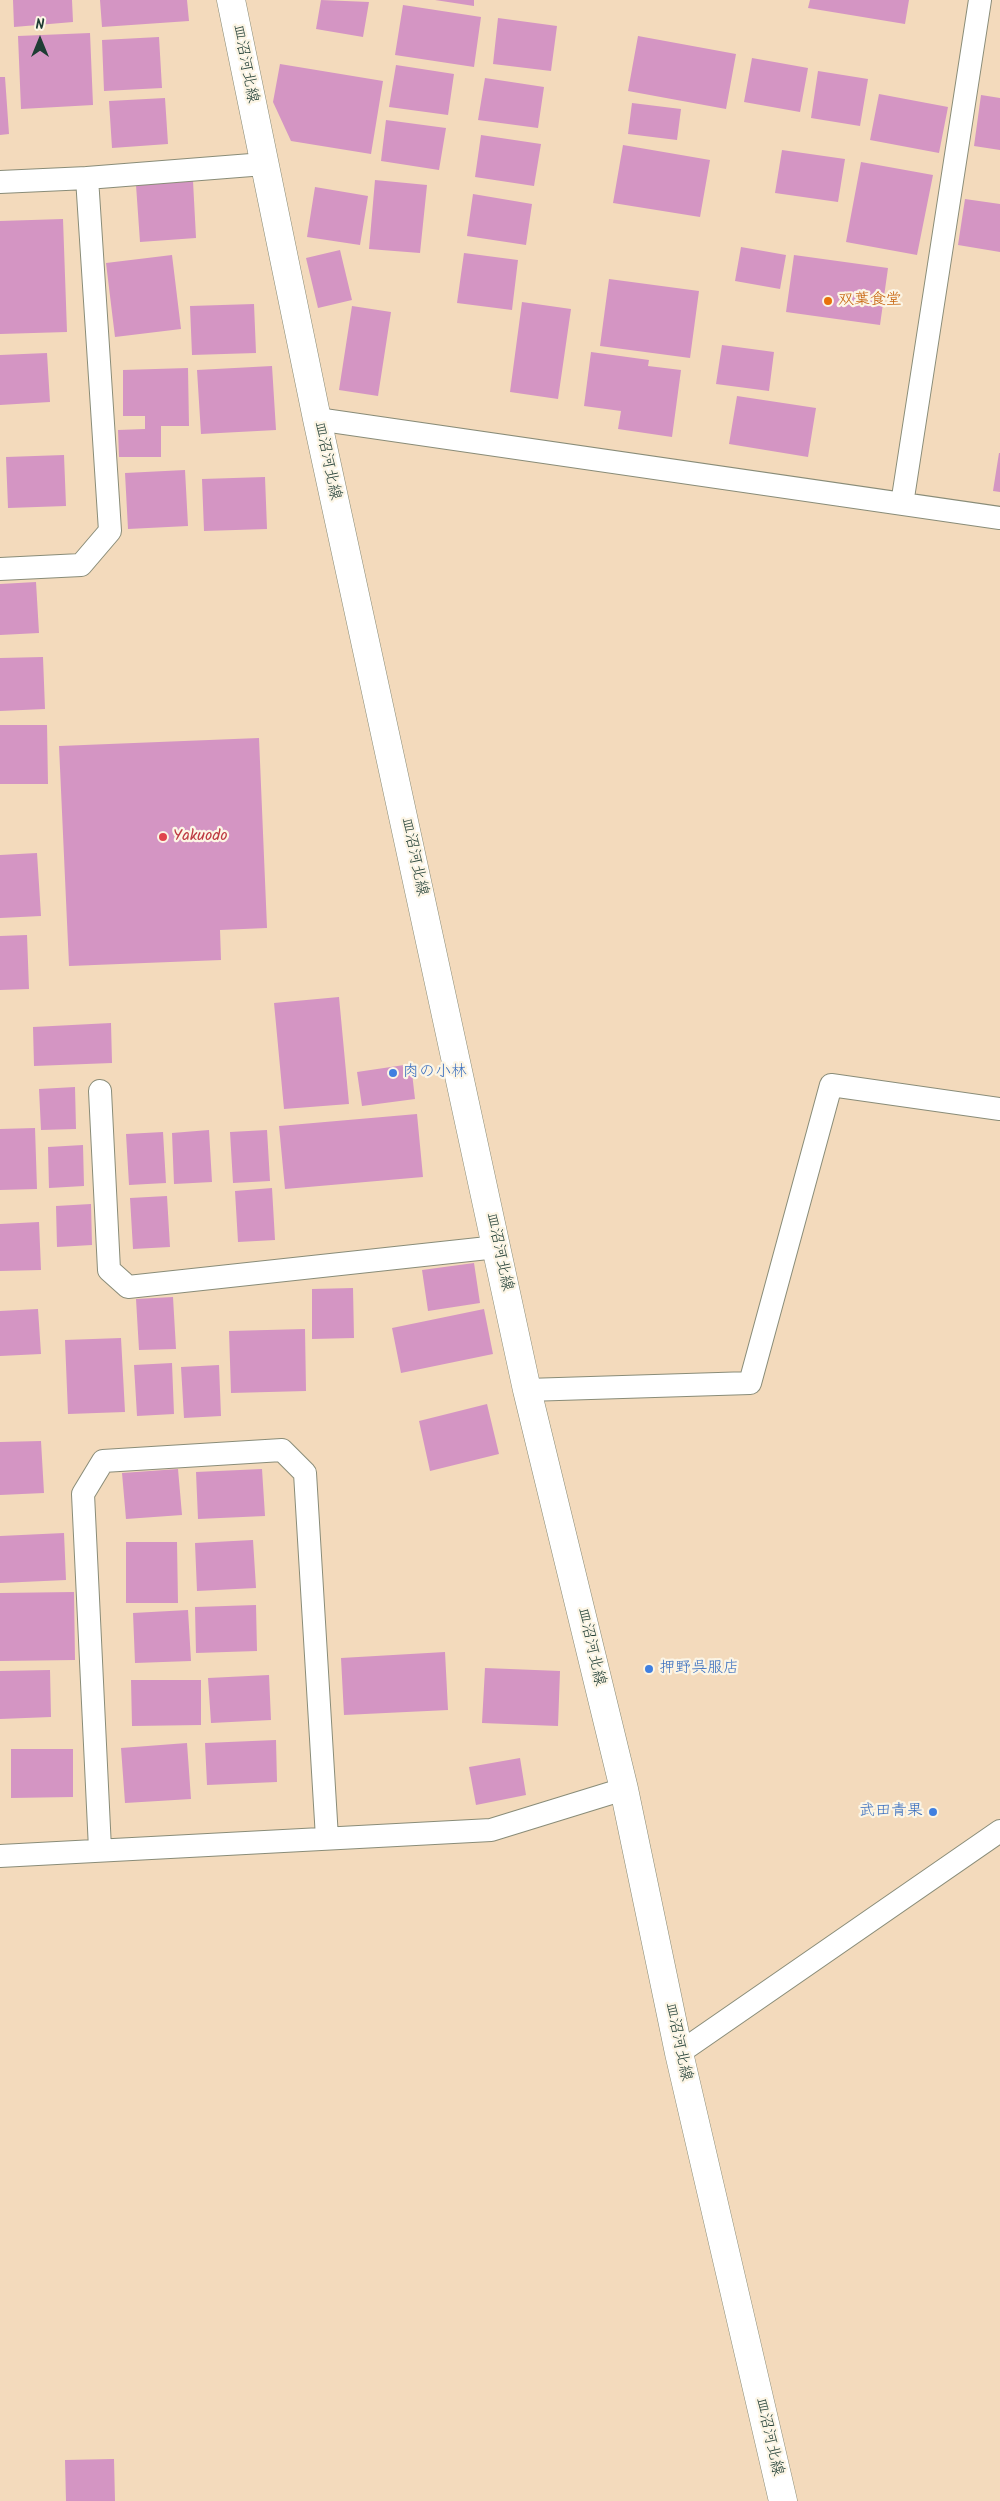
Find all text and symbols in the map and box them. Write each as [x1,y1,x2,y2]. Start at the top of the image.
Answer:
text: N [36,14,44,36]
north arrow [15,15,65,65]
street label: 皿沼河北線 [227,23,261,105]
place label: 双葉食堂 [838,291,902,311]
marker: 双葉食堂 [822,295,834,307]
street label: 皿沼河北線 [308,420,344,502]
street label: 皿沼河北線 [395,816,431,898]
place label: Yakuodo [173,827,227,847]
marker: Yakuodo [157,831,169,843]
place label: 肉の小林 [403,1063,467,1083]
marker: 肉の小林 [387,1067,399,1079]
street label: 皿沼河北線 [480,1211,516,1293]
street label: 皿沼河北線 [572,1606,608,1688]
place label: 押野呉服店 [659,1659,739,1679]
marker: 押野呉服店 [643,1663,655,1675]
place label: 武田青果 [859,1802,923,1822]
marker: 武田青果 [927,1806,939,1818]
street label: 皿沼河北線 [659,2001,695,2083]
street label: 皿沼河北線 [750,2396,786,2478]

